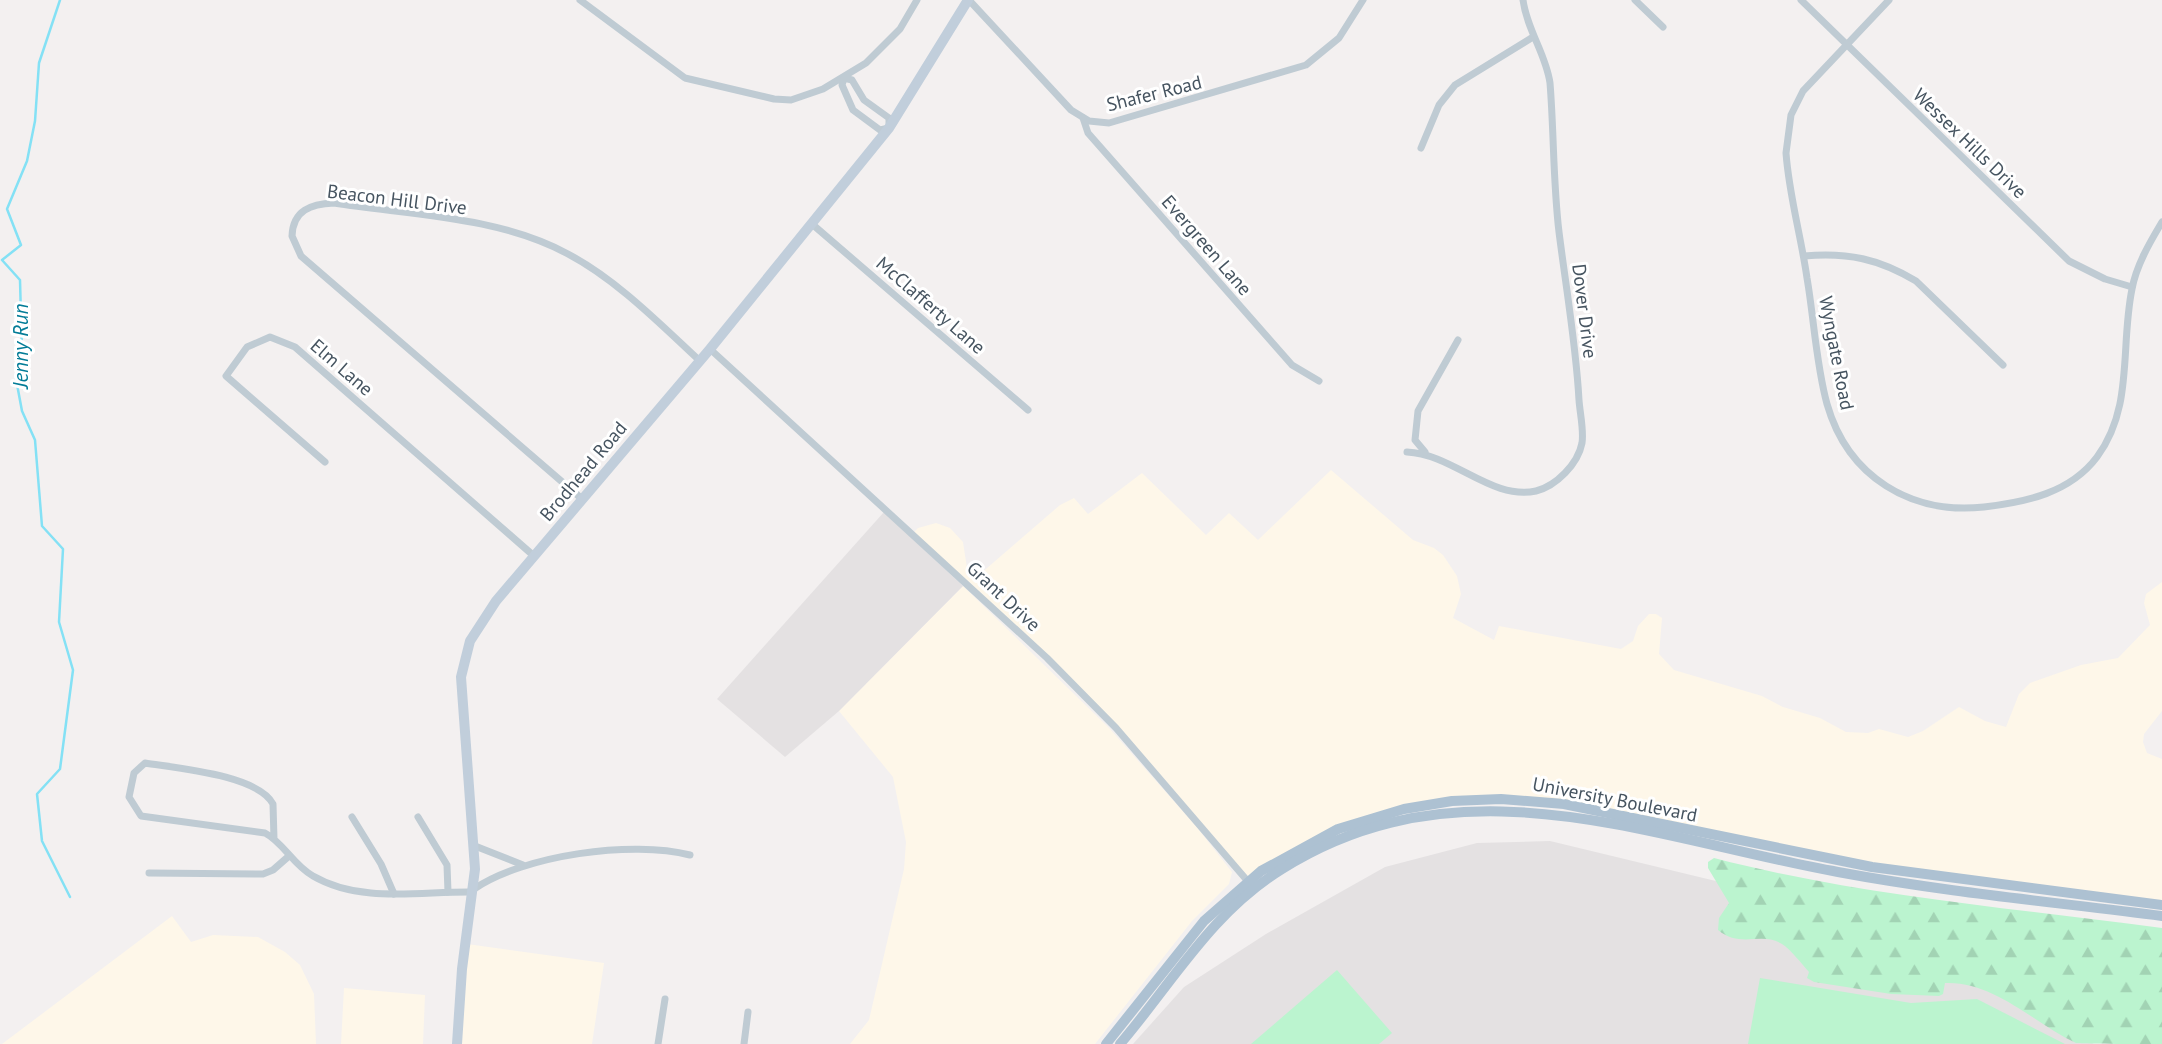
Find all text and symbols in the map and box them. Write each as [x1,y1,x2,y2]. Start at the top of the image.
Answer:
street label: Shafer Road [1104,70,1204,116]
street label: Wessex Hills Drive [1908,83,2032,203]
street label: Beacon Hill Drive [326,179,468,219]
street label: Evergreen Lane [1157,190,1257,300]
street label: McClafferty Lane [872,251,990,359]
street label: Dover Drive [1567,262,1603,360]
street label: Wyngate Road [1814,294,1860,412]
water label: Jenny Run [7,304,34,390]
street label: Elm Lane [306,333,378,401]
street label: Brodhead Road [534,416,632,526]
street label: Grant Drive [962,556,1046,636]
street label: University Boulevard [1531,771,1699,827]

